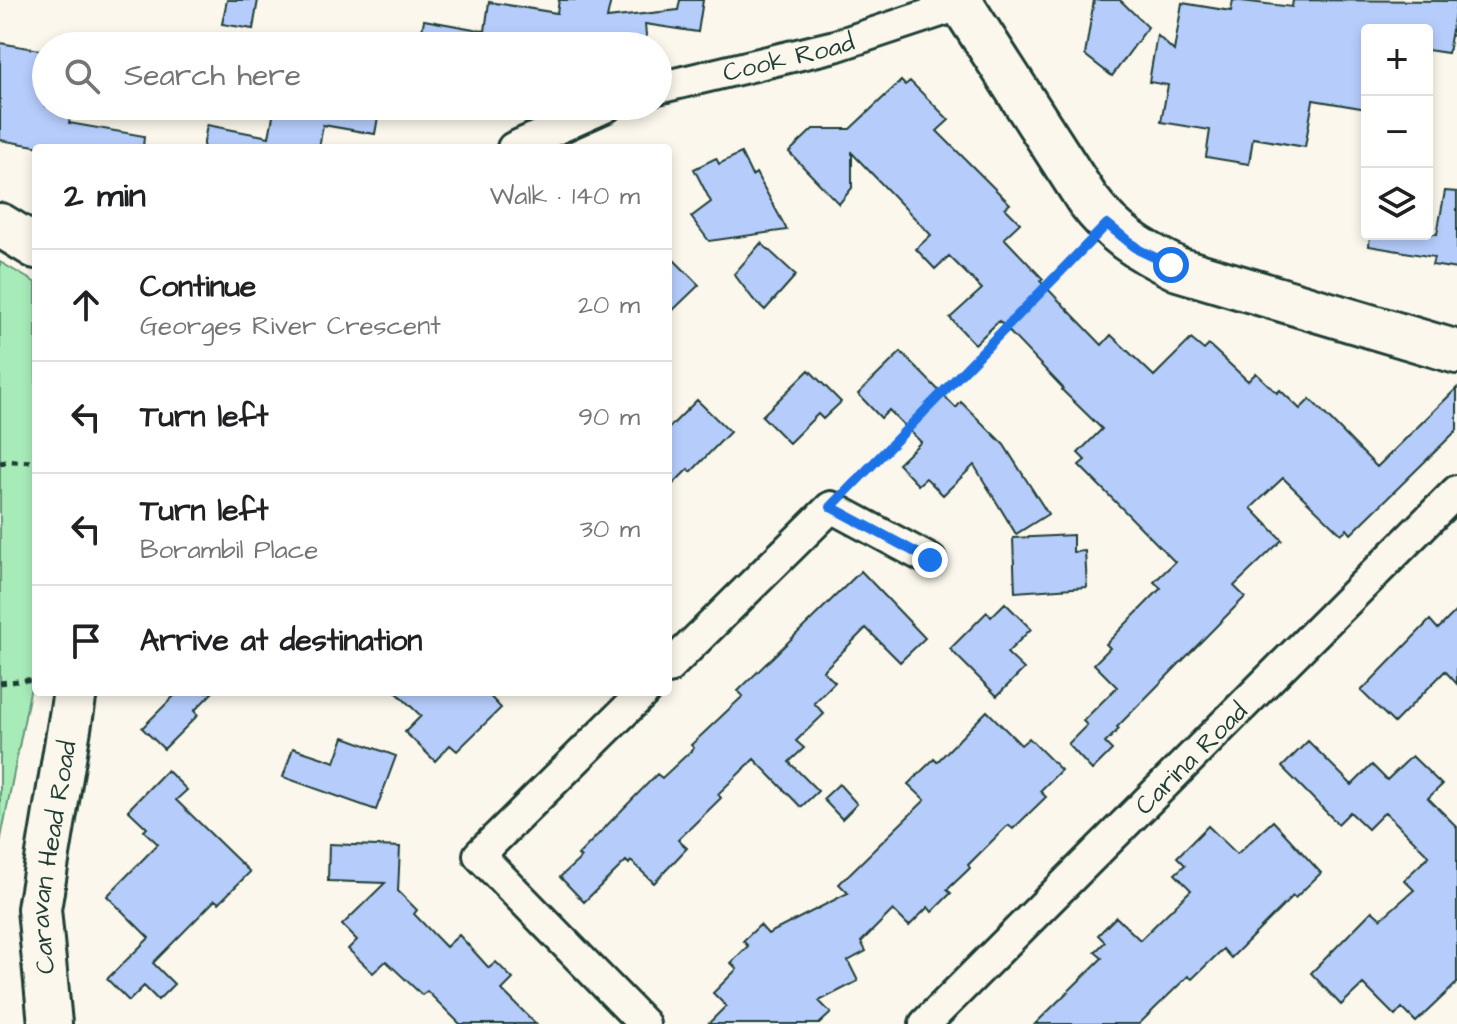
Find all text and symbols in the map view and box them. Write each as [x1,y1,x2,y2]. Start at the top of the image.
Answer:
street label: Cook Road [719,24,859,91]
map controls [1361,24,1433,240]
button: + [1361,24,1433,96]
search box [32,32,672,120]
icon: search [60,54,104,98]
text: Search here [124,55,301,97]
button: − [1361,96,1433,168]
button: layers [1361,168,1433,240]
text: 2 min [64,172,146,220]
text: Walk · 140 m [490,178,640,214]
route start [1153,247,1189,283]
text: Continue [140,266,256,308]
icon: ahead [64,283,108,327]
text: 20 m [578,287,640,323]
text: Georges River Crescent [140,308,441,344]
icon: left [64,395,108,439]
text: Turn left [140,396,268,438]
text: 90 m [578,399,640,435]
text: Turn left [140,490,268,532]
icon: left [64,507,108,551]
text: 30 m [580,511,640,547]
text: Borambil Place [140,532,318,568]
route end [912,542,948,578]
icon: arrive [64,619,108,663]
text: Arrive at destination [140,620,422,662]
street label: Carina Road [1127,694,1256,823]
street label: Caravan Head Road [21,738,86,976]

